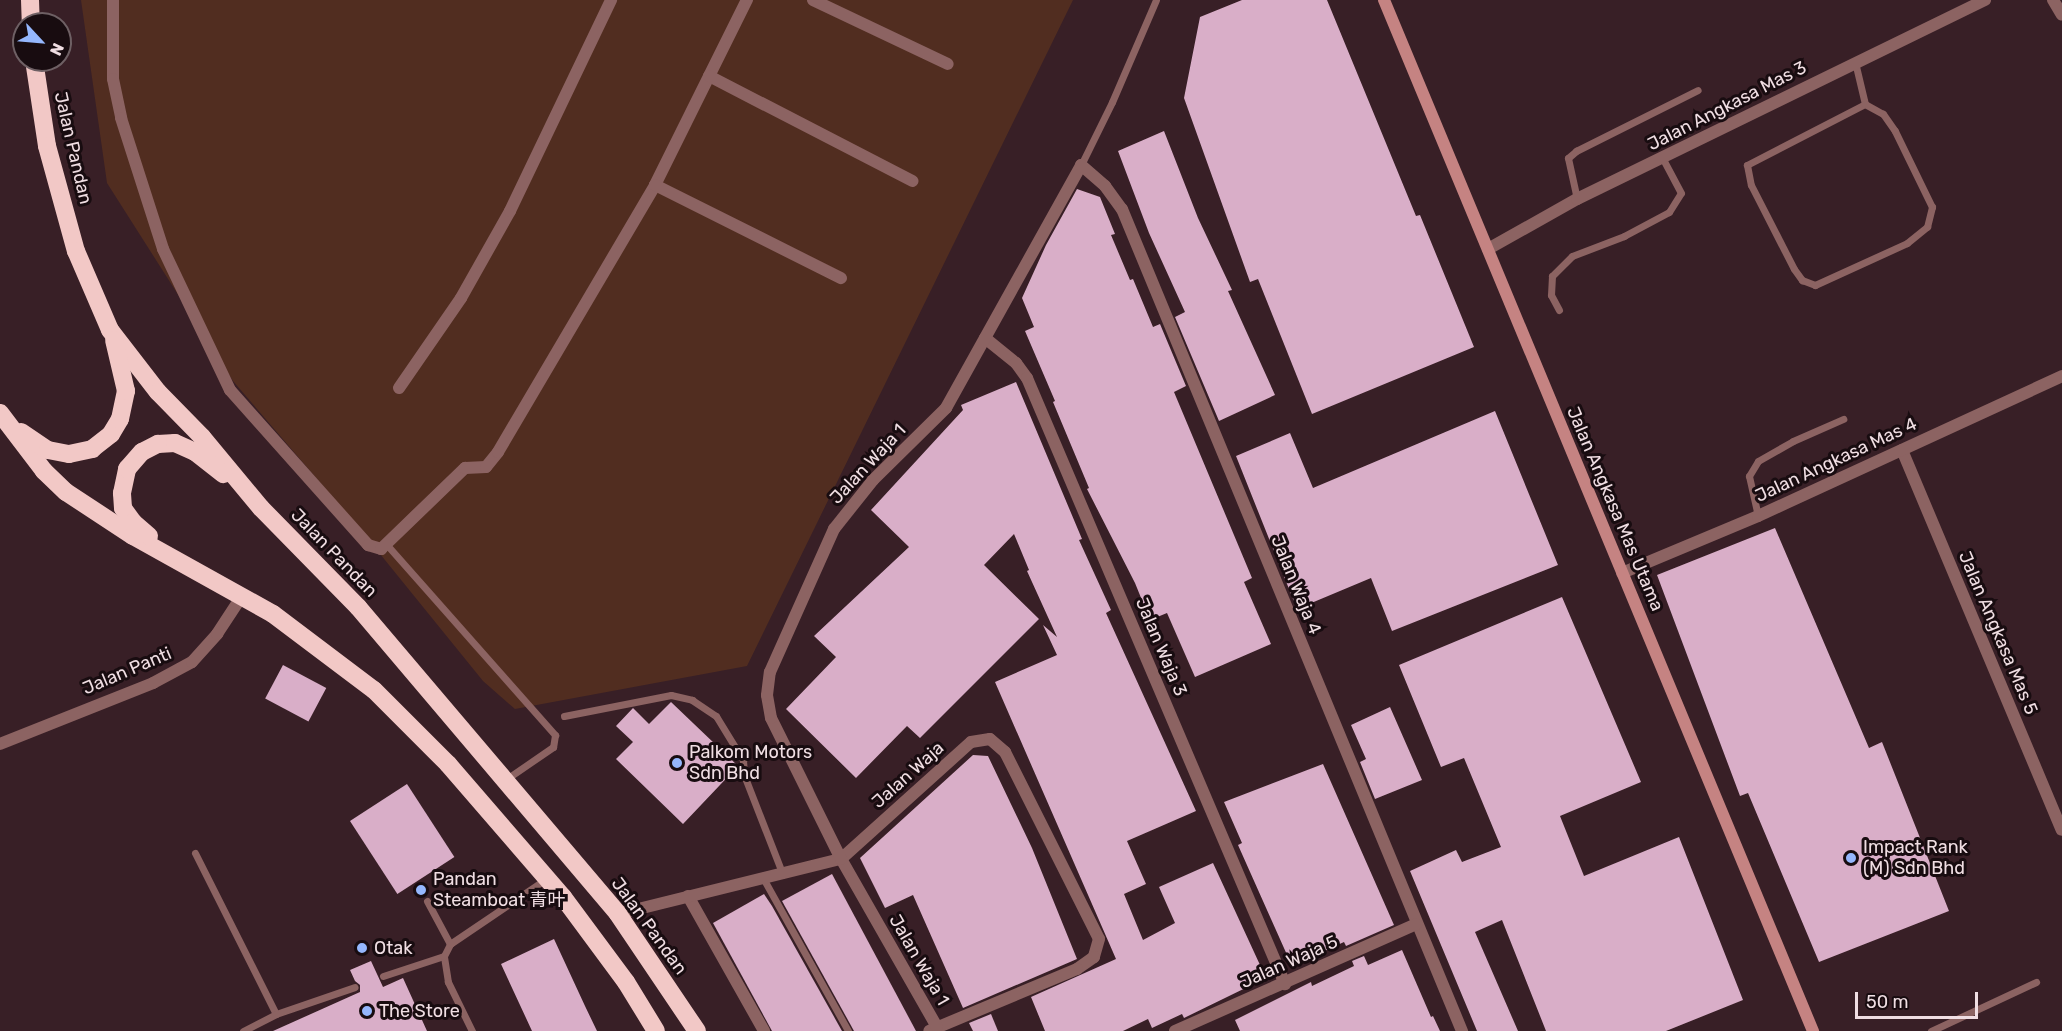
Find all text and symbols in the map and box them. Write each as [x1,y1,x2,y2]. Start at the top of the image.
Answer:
north arrow [12,12,72,72]
text: N [46,40,68,59]
street label: Jalan Angkasa Mas 3 [1644,56,1810,156]
street label: Jalan Pandan [50,90,96,206]
street label: Jalan Angkasa Mas Utama [1562,403,1668,615]
street label: Jalan Angkasa Mas 4 [1752,413,1920,507]
street label: Jalan Waja 1 [825,419,911,509]
street label: Jalan Pandan [286,504,382,602]
street label: Jalan Waja 4 [1266,532,1326,638]
street label: Jalan Angkasa Mas 5 [1954,548,2042,718]
street label: Jalan Waja 3 [1131,595,1191,699]
street label: Jalan Panti [79,643,175,699]
street label: Jalan Waja [868,737,948,813]
place label: Palkom Motors Sdn Bhd [689,742,812,784]
marker: Palkom Motors Sdn Bhd [670,756,684,770]
place label: Impact Rank (M) Sdn Bhd [1863,837,1968,880]
marker: Impact Rank (M) Sdn Bhd [1844,851,1858,865]
place label: Pandan Steamboat 青叶 [433,869,566,912]
street label: Jalan Pandan [607,873,691,979]
marker: Pandan Steamboat 青叶 [414,883,428,897]
street label: Jalan Waja 1 [884,911,954,1009]
street label: Jalan Waja 5 [1237,931,1341,993]
place label: Otak [374,937,412,959]
marker: Otak [355,941,369,955]
scale bar [1858,980,1981,1018]
text: 50 m [1866,991,1909,1013]
place label: The Store [379,1000,460,1022]
marker: The Store [360,1004,374,1018]

